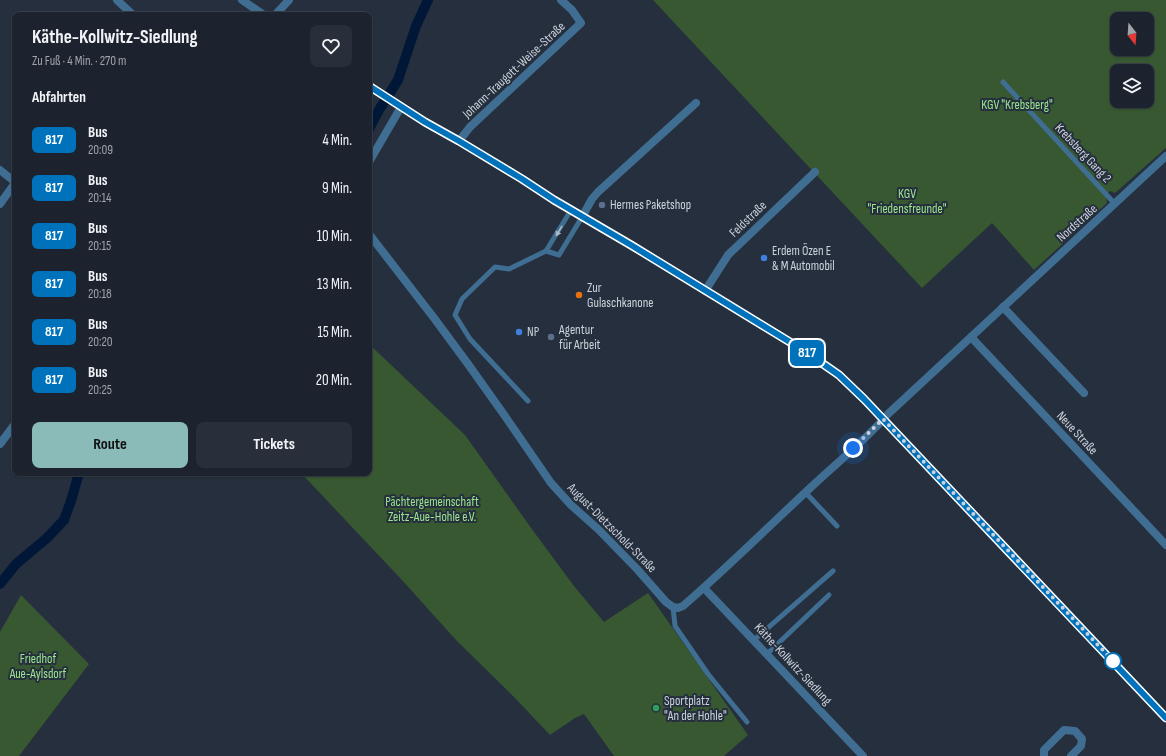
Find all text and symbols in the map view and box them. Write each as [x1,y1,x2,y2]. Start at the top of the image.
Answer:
north arrow [1110,12,1154,56]
map controls [1110,12,1154,108]
street label: Johann-Traugott-Weise-Straße [459,18,569,122]
button: heart [310,25,352,67]
text: Käthe-Kollwitz-Siedlung [32,26,198,49]
text: Zu Fuß · 4 Min. · 270 m [32,53,126,69]
button: layers [1110,64,1154,108]
text: Abfahrten [32,88,86,107]
park label: KGV "Krebsberg" [981,97,1053,113]
street label: Krebsberg Gang 2 [1051,120,1115,186]
text: Bus [88,123,107,142]
text: 817 [45,131,63,148]
text: 4 Min. [322,131,352,150]
text: 20:09 [88,142,113,158]
text: Bus [88,171,107,190]
text: 817 [45,179,63,196]
text: 9 Min. [322,179,352,198]
park label: KGV "Friedensfreunde" [868,186,947,217]
text: 20:14 [88,190,111,206]
place label: Hermes Paketshop [610,197,691,213]
street label: Feldstraße [726,197,770,241]
marker: Hermes Paketshop [597,200,607,210]
street label: Nordstraße [1054,201,1100,245]
text: Bus [88,219,107,238]
one-way arrow [555,225,562,237]
text: 817 [45,227,63,244]
text: 10 Min. [317,227,352,246]
text: 20:15 [88,238,111,254]
place label: Erdem Özen E & M Automobil [772,242,835,274]
marker: Erdem Özen E & M Automobil [759,253,769,263]
text: Bus [88,267,107,286]
text: 817 [45,275,63,292]
text: 13 Min. [317,275,352,294]
place label: Zur Gulaschkanone [587,280,654,311]
text: 20:18 [88,286,112,302]
marker: Zur Gulaschkanone [574,290,584,300]
text: Bus [88,315,107,334]
place label: Agentur für Arbeit [558,322,601,353]
text: 817 [45,323,63,340]
text: 15 Min. [317,323,352,342]
place label: NP [527,324,540,340]
marker: NP [514,327,524,337]
marker: Agentur für Arbeit [546,332,556,342]
text: 20:20 [88,334,113,350]
line badge: 817 [784,340,830,366]
text: 817 [798,344,816,361]
text: Bus [88,363,107,382]
text: 817 [45,371,63,388]
text: 20 Min. [316,371,352,390]
text: 20:25 [88,382,112,398]
street label: Neue Straße [1053,408,1101,458]
button: Route [32,422,188,468]
button: Tickets [196,422,352,468]
your location [843,438,863,458]
street label: August-Dietzschold-Straße [563,479,660,576]
park label: Pächtergemeinschaft Zeitz-Aue-Hohle e.V. [385,494,479,525]
street label: Käthe-Kollwitz-Siedlung [751,620,835,708]
park label: Friedhof Aue-Aylsdorf [9,651,67,682]
unlabelled marker [1104,652,1122,670]
place label: Sportplatz "An der Hohle" [664,693,727,724]
marker: Sportplatz "An der Hohle" [651,703,661,713]

